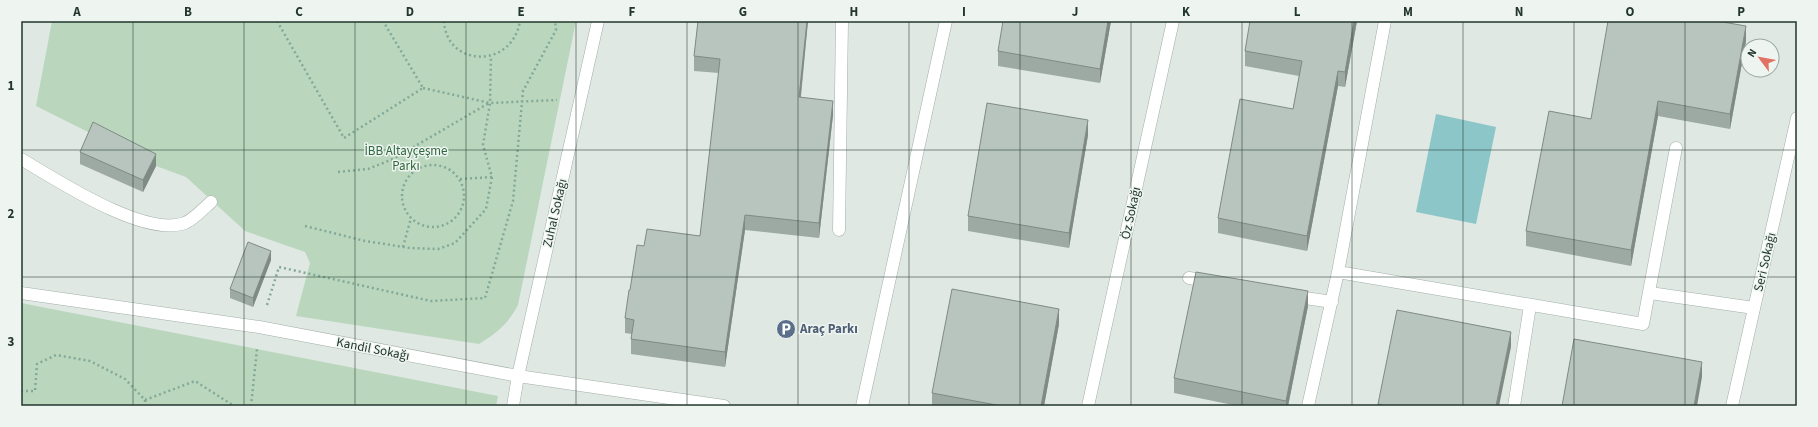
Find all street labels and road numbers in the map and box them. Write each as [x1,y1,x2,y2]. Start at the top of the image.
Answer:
street label: Zuhal Sokağı [538,177,572,249]
street label: Öz Sokağı [1117,185,1145,241]
street label: Seri Sokağı [1749,231,1781,293]
street label: Kandil Sokağı [335,333,411,365]

